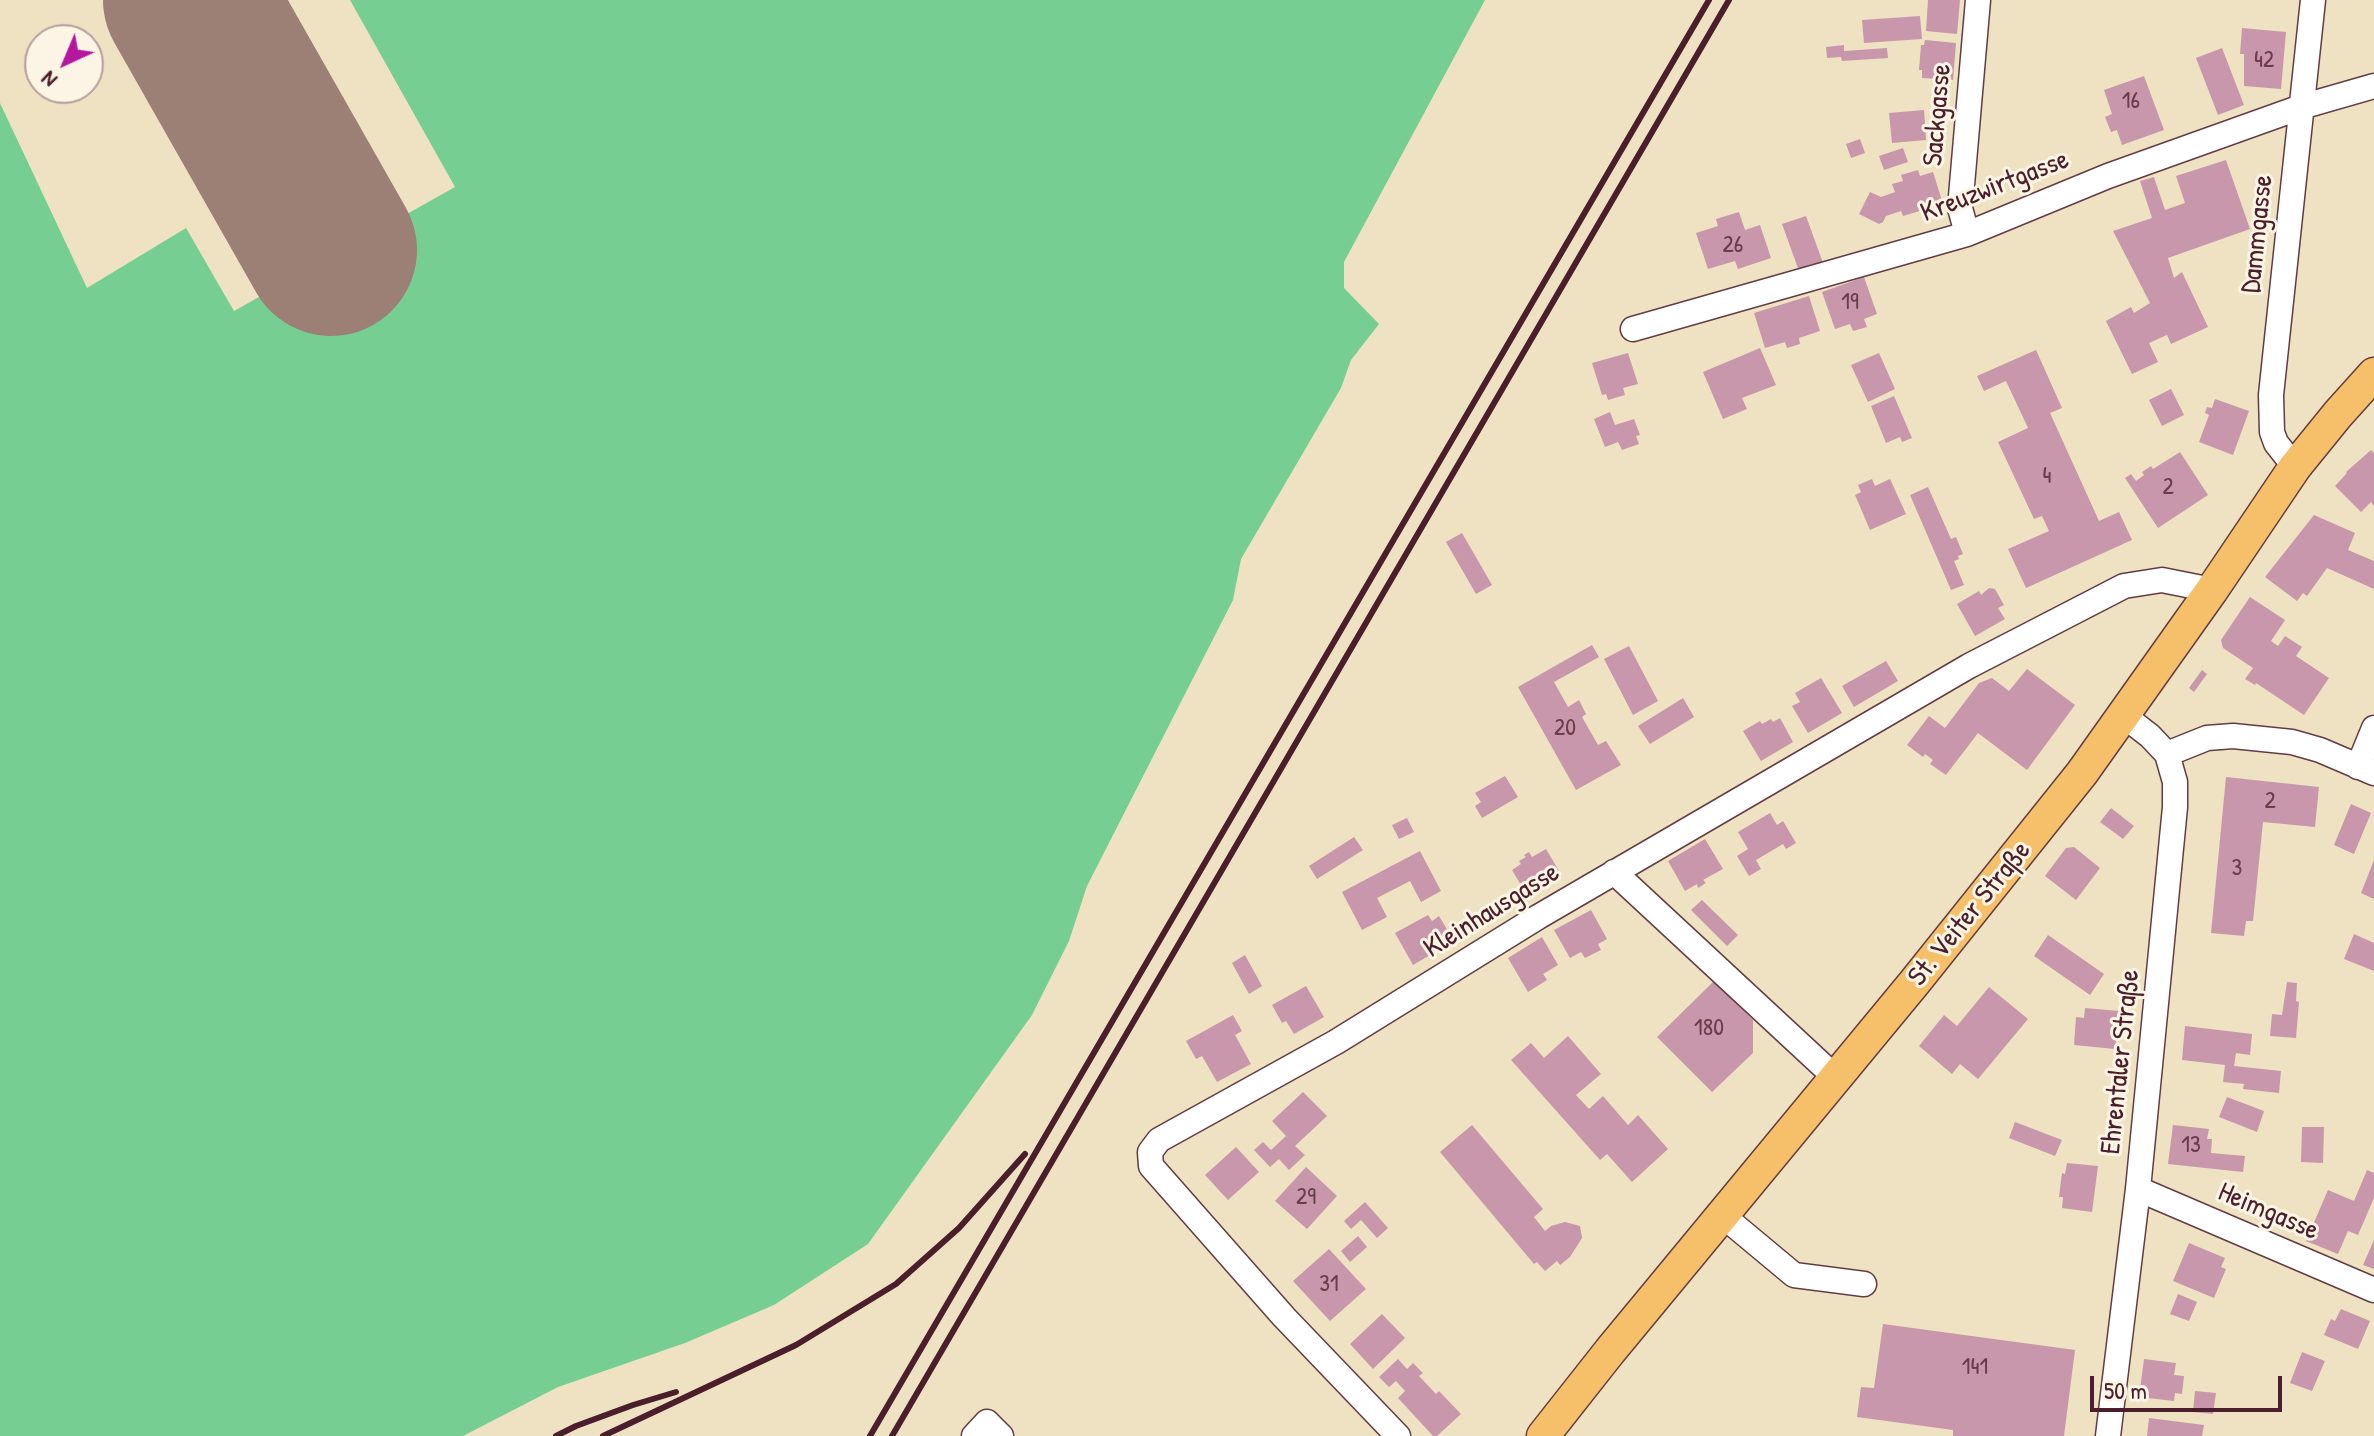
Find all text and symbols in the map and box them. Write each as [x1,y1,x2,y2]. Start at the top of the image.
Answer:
north arrow [24,24,104,104]
house number: 42 [2254,47,2274,75]
street label: Sackgasse [1917,63,1959,167]
text: N [34,65,63,95]
house number: 16 [2122,88,2140,116]
street label: Kreuzwirtgasse [1916,143,2074,231]
street label: Dammgasse [2235,173,2281,295]
house number: 26 [1723,232,1743,260]
house number: 19 [1841,289,1859,317]
house number: 4 [2043,463,2051,491]
house number: 2 [2162,474,2174,502]
house number: 20 [1554,715,1576,743]
house number: 2 [2264,788,2276,816]
street label: St. Veiter Straße [1901,835,2039,993]
house number: 3 [2232,855,2242,883]
street label: Kleinhausgasse [1418,856,1566,966]
street label: Ehrentaler Straße [2095,968,2147,1156]
house number: 180 [1694,1015,1724,1043]
house number: 13 [2181,1132,2201,1160]
street label: Heimgasse [2213,1176,2323,1248]
house number: 29 [1296,1184,1316,1212]
house number: 31 [1319,1271,1339,1299]
house number: 141 [1962,1354,1988,1382]
scale bar [2094,1360,2286,1410]
text: 50 m [2104,1374,2147,1406]

